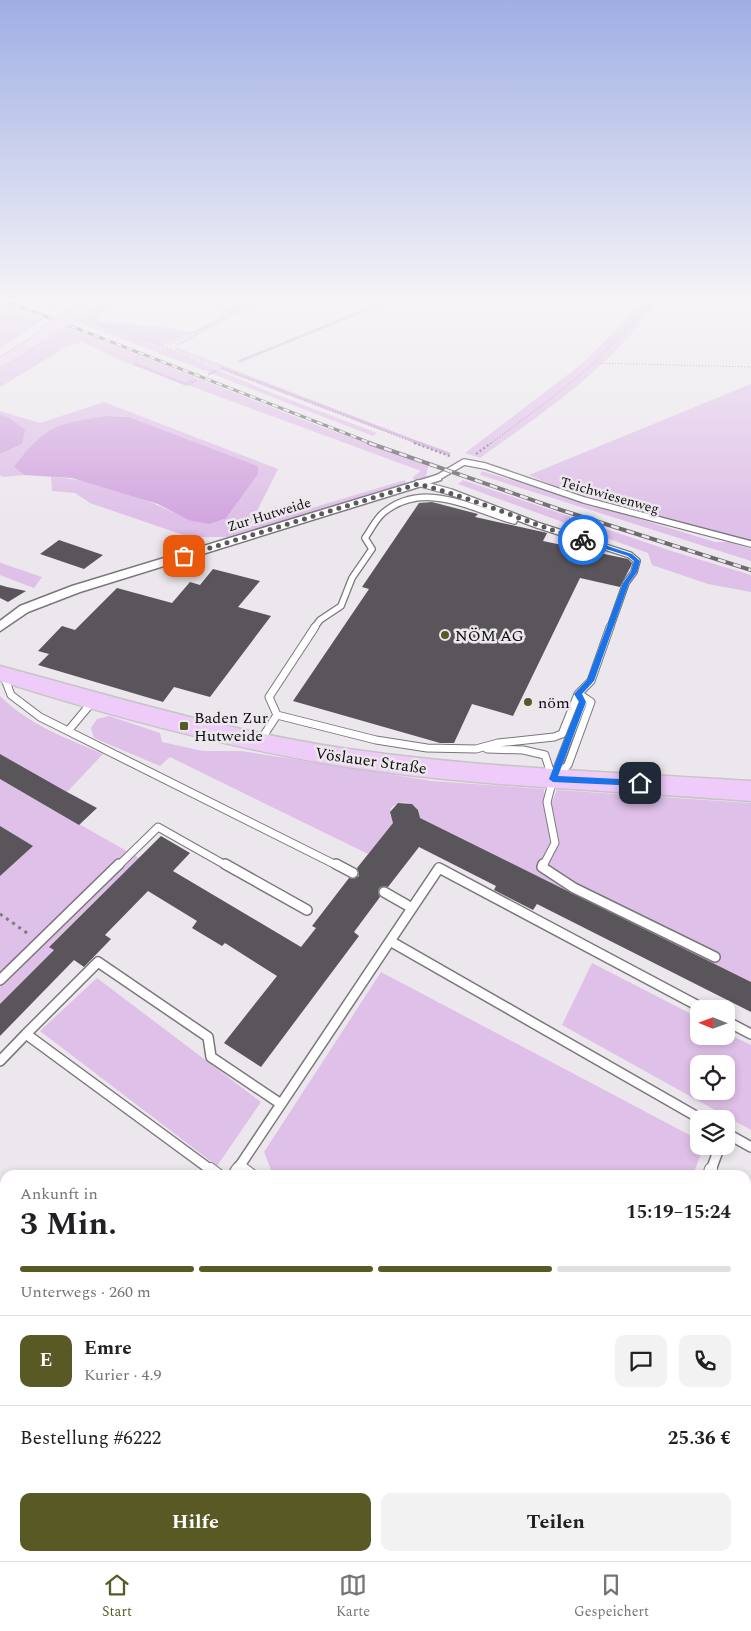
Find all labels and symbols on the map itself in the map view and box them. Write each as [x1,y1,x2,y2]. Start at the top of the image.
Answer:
street label: Teichwiesenweg [558,471,662,520]
street label: Zur Hutweide [225,492,314,537]
courier [558,515,608,565]
pin [163,535,205,577]
place label: NÖM AG [455,624,524,648]
marker: NÖM AG [439,629,451,641]
place label: nöm [538,691,570,715]
marker: nöm [522,696,534,708]
place label: Baden Zur Hutweide [194,706,268,748]
marker: Baden Zur Hutweide [178,720,190,732]
street label: Vöslauer Straße [314,741,428,781]
pin [619,762,661,804]
north arrow [690,1000,735,1045]

